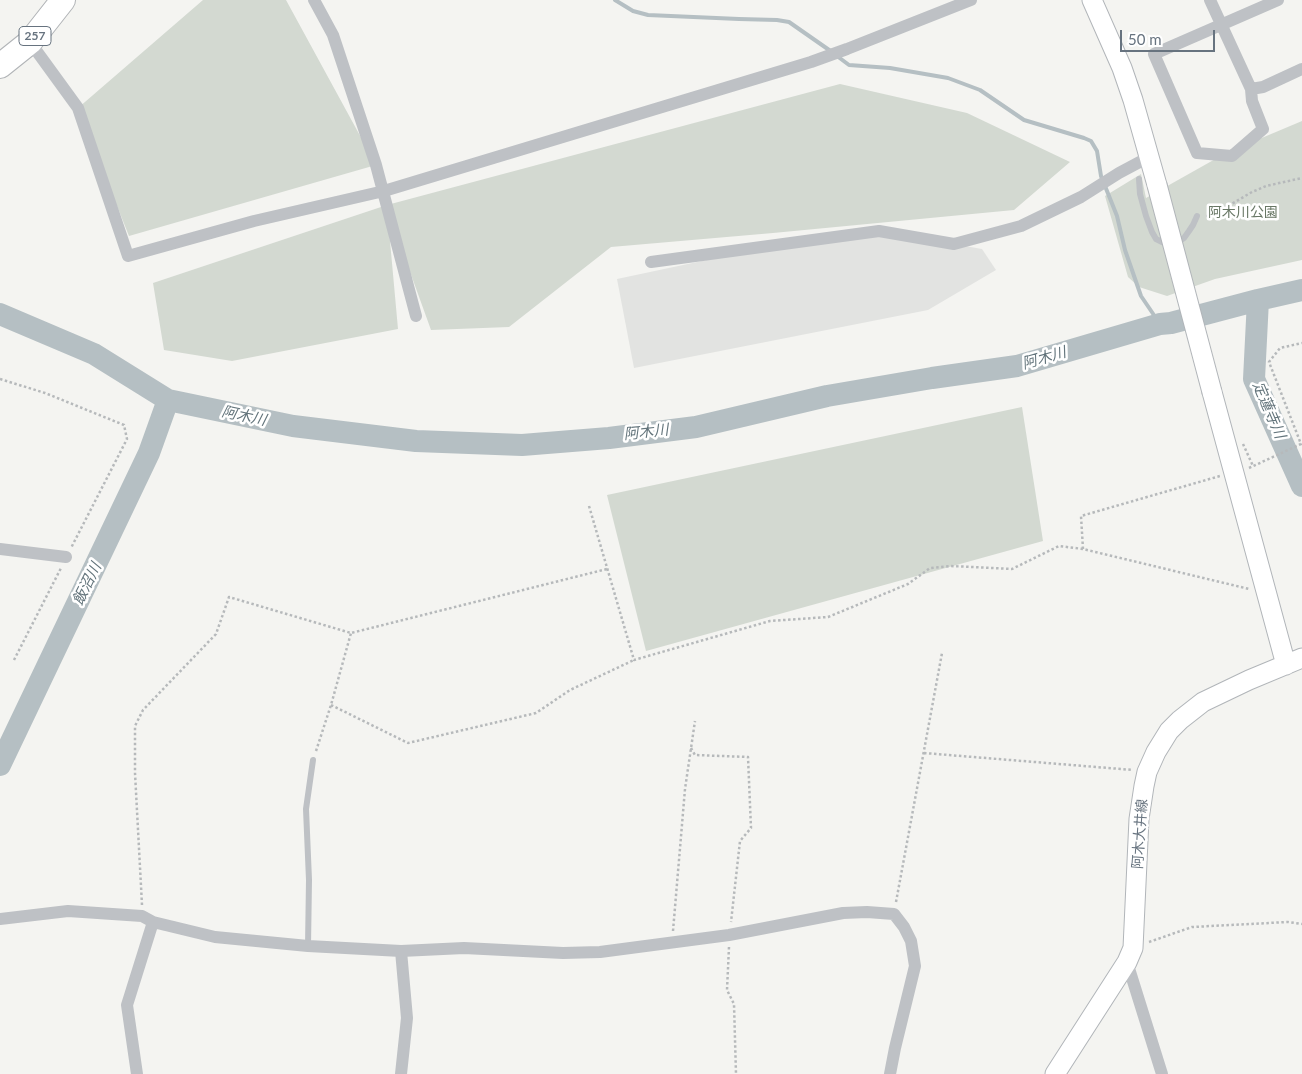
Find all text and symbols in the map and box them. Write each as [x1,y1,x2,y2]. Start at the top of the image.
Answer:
scale bar [1122,20,1217,52]
road number: 257 [19,27,51,46]
text: 50 m [1128,30,1162,48]
park label: 阿木川公園 [1208,204,1278,220]
water label: 阿木川 [1020,343,1068,373]
water label: 定蓮寺川 [1249,379,1289,441]
water label: 阿木川 [220,403,268,429]
water label: 阿木川 [623,421,669,443]
water label: 飯沼川 [69,560,105,608]
street label: 阿木大井線 [1129,798,1151,870]

